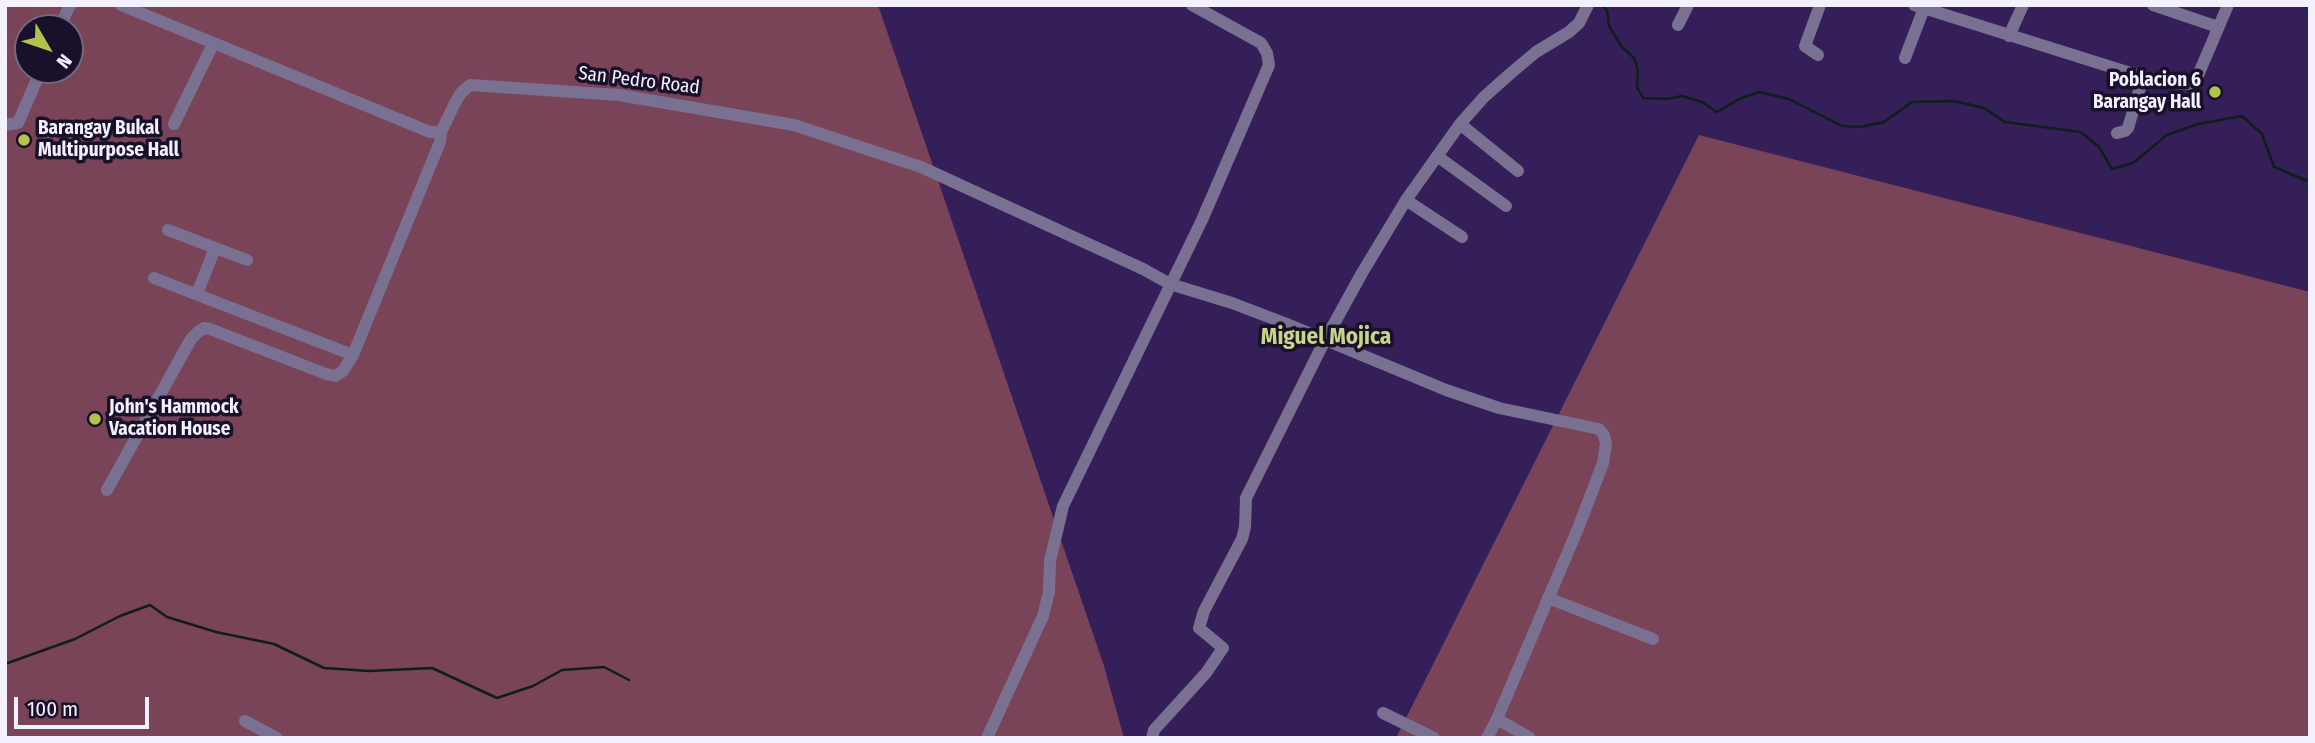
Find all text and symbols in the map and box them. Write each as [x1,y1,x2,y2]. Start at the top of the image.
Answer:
north arrow [14,14,84,84]
text: N [52,50,77,73]
street label: San Pedro Road [577,62,701,100]
place label: Poblacion 6 Barangay Hall [2093,70,2201,114]
marker: Poblacion 6 Barangay Hall [2207,84,2223,100]
place label: Barangay Bukal Multipurpose Hall [38,118,179,162]
marker: Barangay Bukal Multipurpose Hall [16,132,32,148]
district label: Miguel Mojica [1261,324,1391,352]
place label: John's Hammock Vacation House [109,397,239,441]
marker: John's Hammock Vacation House [87,411,103,427]
scale bar [18,684,152,728]
text: 100 m [27,696,78,722]

